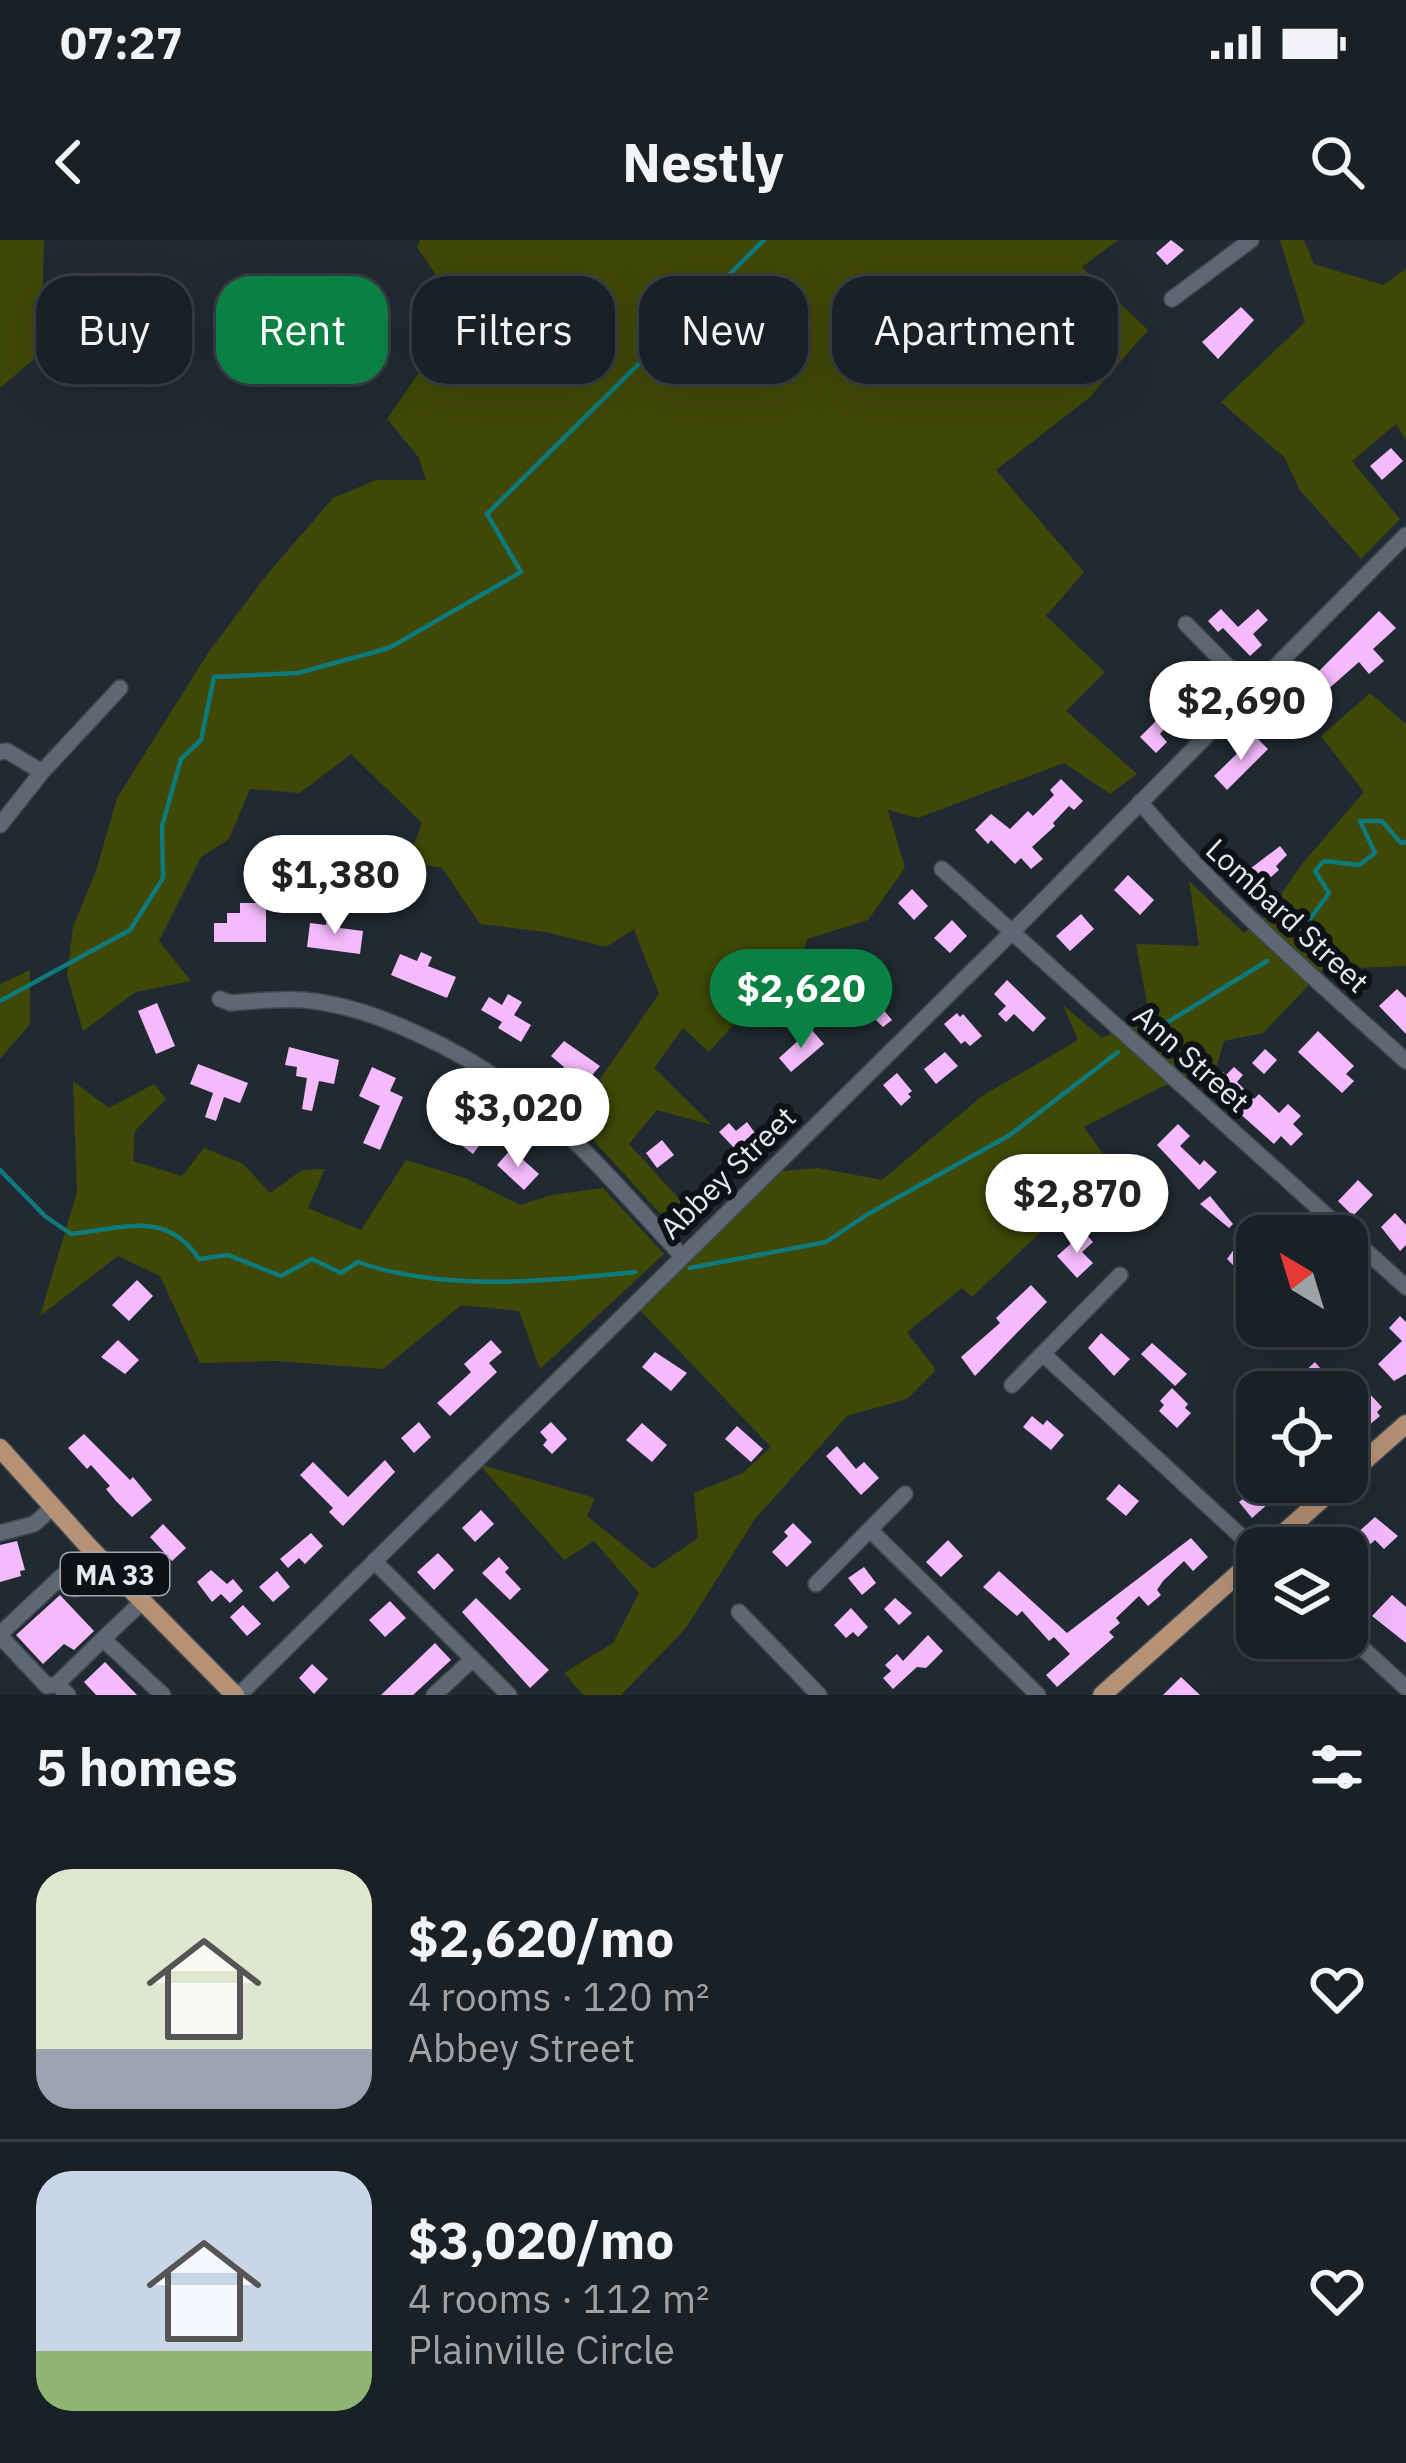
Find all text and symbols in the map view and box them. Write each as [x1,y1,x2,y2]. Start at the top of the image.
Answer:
text: 07:27 [60,13,183,71]
text: Nestly [622,127,784,197]
icon: back [36,129,102,195]
icon: search [1304,129,1370,195]
chip: Buy [36,276,192,384]
chip: Rent [216,276,388,384]
chip: Filters [412,276,615,384]
chip: New [639,276,808,384]
chip: Apartment [832,276,1118,384]
pin: $2,690 [1143,661,1339,763]
text: $2,690 [1176,674,1306,725]
street label: Lombard Street [1198,830,1378,1000]
pin: $1,380 [237,835,433,937]
text: $1,380 [270,848,400,899]
pin: $2,620 [703,949,899,1051]
text: $2,620 [736,962,866,1013]
street label: Ann Street [1126,996,1258,1120]
pin: $3,020 [420,1068,616,1170]
text: $3,020 [453,1081,583,1132]
street label: Abbey Street [651,1097,803,1247]
pin: $2,870 [979,1154,1175,1256]
text: $2,870 [1012,1167,1142,1218]
north arrow [1236,1215,1368,1347]
map controls [1236,1215,1368,1659]
button: locate [1236,1371,1368,1503]
button: layers [1236,1527,1368,1659]
road number: MA 33 [61,1553,169,1595]
text: 5 homes [36,1734,238,1800]
icon: filters [1304,1734,1370,1800]
text: $2,620/mo [408,1905,674,1971]
icon: home [132,1917,276,2061]
icon: heart [1304,1956,1370,2022]
text: 4 rooms · 120 m² [408,1971,710,2022]
text: Abbey Street [408,2022,635,2073]
text: $3,020/mo [408,2207,674,2273]
icon: home [132,2219,276,2363]
icon: heart [1304,2258,1370,2324]
text: 4 rooms · 112 m² [408,2273,710,2324]
text: Plainville Circle [408,2324,675,2375]

